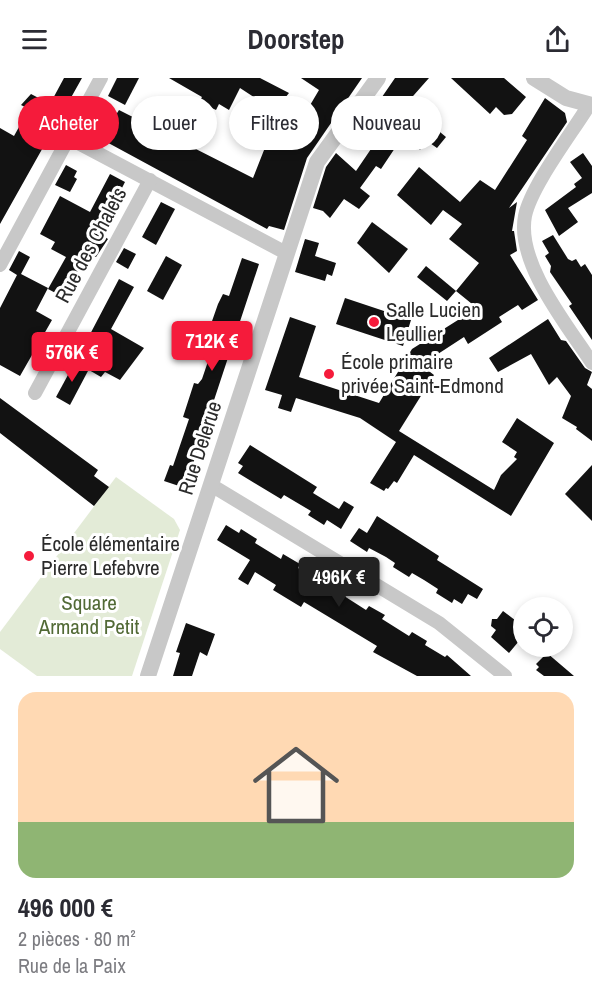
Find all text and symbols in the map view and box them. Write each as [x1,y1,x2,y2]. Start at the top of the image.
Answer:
text: Doorstep [247,21,345,57]
icon: menu [18,23,51,56]
icon: share [541,23,574,56]
chip: Acheter [18,96,119,150]
chip: Louer [131,96,217,150]
chip: Filtres [229,96,319,150]
chip: Nouveau [331,96,442,150]
street label: Rue des Chalets [48,182,133,308]
place label: Salle Lucien Leullier [386,295,481,348]
marker: Salle Lucien Leullier [367,315,381,329]
pin: 712K € [163,321,261,372]
text: 712K € [186,327,238,354]
pin: 576K € [23,332,121,383]
text: 576K € [46,338,98,365]
place label: École primaire privée Saint-Edmond [341,347,504,400]
marker: École primaire privée Saint-Edmond [322,367,336,381]
street label: Rue Delerue [171,397,228,498]
place label: École élémentaire Pierre Lefebvre [41,529,180,582]
marker: École élémentaire Pierre Lefebvre [22,549,36,563]
pin: 496K € [290,557,388,608]
text: 496K € [313,563,365,590]
park label: Square Armand Petit [38,588,139,641]
map controls [513,597,573,657]
button: locate [513,597,573,657]
icon: home [242,731,350,839]
text: 496 000 € [18,890,113,925]
text: 2 pièces · 80 m² [18,925,136,952]
text: Rue de la Paix [18,952,126,979]

